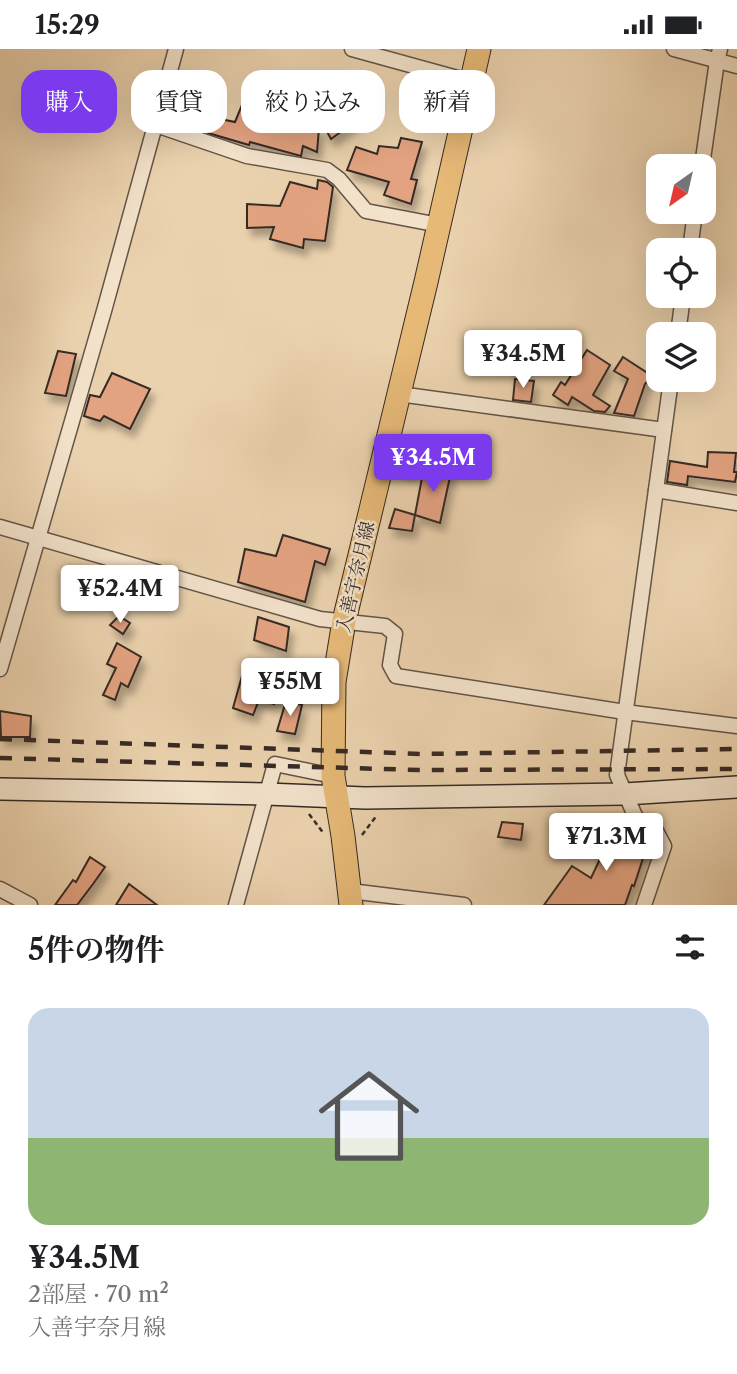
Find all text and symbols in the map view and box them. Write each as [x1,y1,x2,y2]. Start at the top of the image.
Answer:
text: 15:29 [35,9,100,41]
chip: 購入 [21,70,117,133]
chip: 賃貸 [131,70,227,133]
chip: 絞り込み [241,70,385,133]
chip: 新着 [399,70,495,133]
north arrow [646,154,716,224]
map controls [646,154,716,392]
button: locate [646,238,716,308]
button: layers [646,322,716,392]
pin: ¥34.5M [466,331,580,390]
text: ¥34.5M [480,339,566,367]
pin: ¥34.5M [376,435,490,494]
text: ¥34.5M [390,443,476,471]
street label: 入善宇奈月線 [331,519,380,635]
pin: ¥52.4M [63,565,177,625]
text: ¥52.4M [77,574,163,602]
pin: ¥55M [249,659,331,718]
text: ¥55M [257,667,323,695]
pin: ¥71.3M [549,813,663,873]
text: ¥71.3M [565,822,647,850]
icon: filters [671,928,709,966]
text: 5件の物件 [28,931,165,968]
icon: home [306,1053,432,1179]
text: ¥34.5M [28,1239,140,1276]
text: 2部屋 · 70 m² [28,1280,169,1308]
text: 入善宇奈月線 [28,1313,166,1341]

